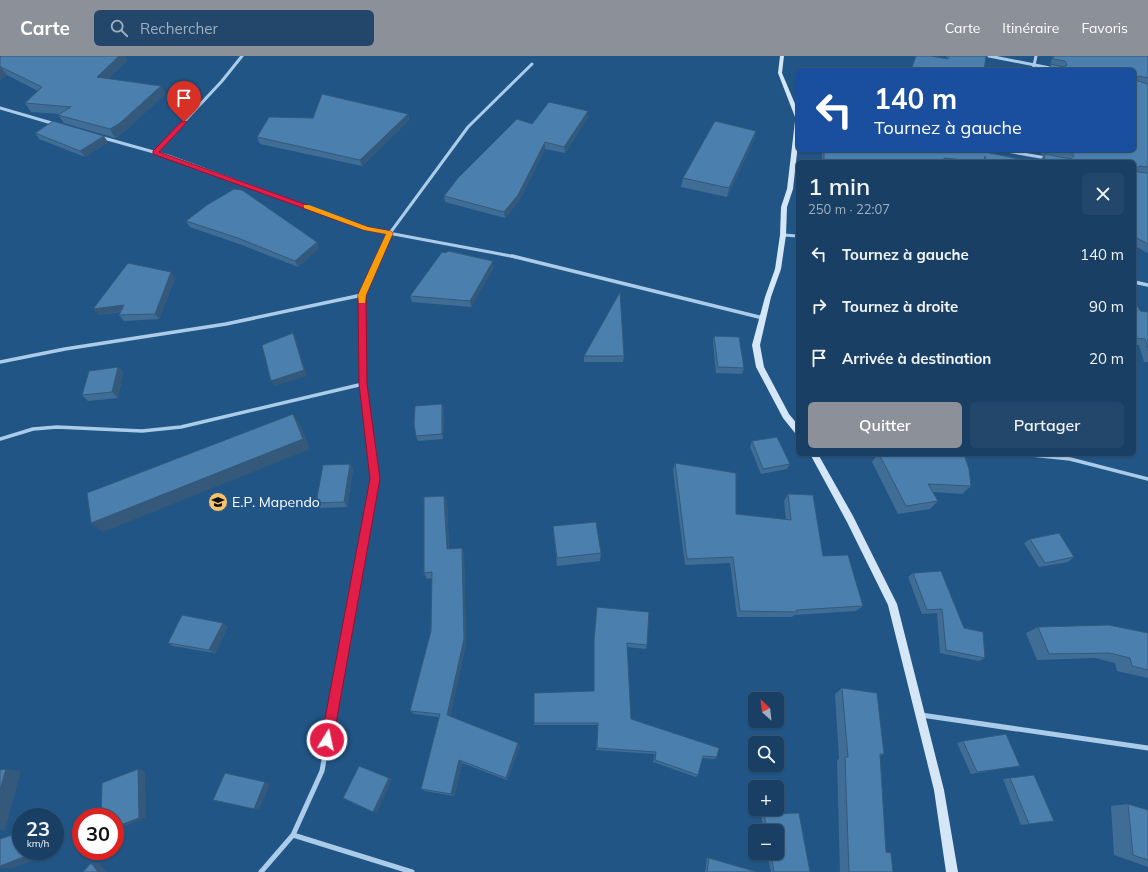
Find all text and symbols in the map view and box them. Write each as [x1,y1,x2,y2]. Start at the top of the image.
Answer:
search box [94,10,374,46]
text: Carte [20,16,70,40]
icon: search [108,17,130,39]
text: Rechercher [140,19,218,38]
text: Carte [945,19,980,37]
text: Itinéraire [1002,19,1059,37]
text: Favoris [1081,19,1128,37]
pin [167,81,201,122]
text: 140 m [874,81,957,116]
icon: left [808,84,860,136]
icon: arrive [173,87,195,109]
text: Tournez à gauche [874,116,1022,139]
text: 1 min [808,171,870,201]
button: close [1082,173,1124,215]
text: 250 m · 22:07 [808,201,890,217]
icon: left [808,243,830,265]
text: Tournez à gauche [842,245,969,264]
text: 140 m [1080,245,1124,264]
icon: right [808,295,830,317]
text: Tournez à droite [842,297,958,316]
text: 90 m [1089,297,1124,316]
icon: arrive [808,347,830,369]
text: Arrivée à destination [842,349,991,368]
text: 20 m [1089,349,1124,368]
button: Quitter [808,402,962,448]
button: Partager [970,402,1124,448]
school or university icon: E.P. Mapendo [207,491,229,513]
place label: E.P. Mapendo [232,493,320,511]
north arrow [748,692,784,728]
map controls [748,692,784,860]
position arrow [306,719,348,761]
button: search [748,736,784,772]
button: + [748,780,784,816]
speed limit sign: 30 [72,808,124,860]
text: 23 [26,816,50,841]
button: − [748,824,784,860]
text: km/h [27,837,49,850]

